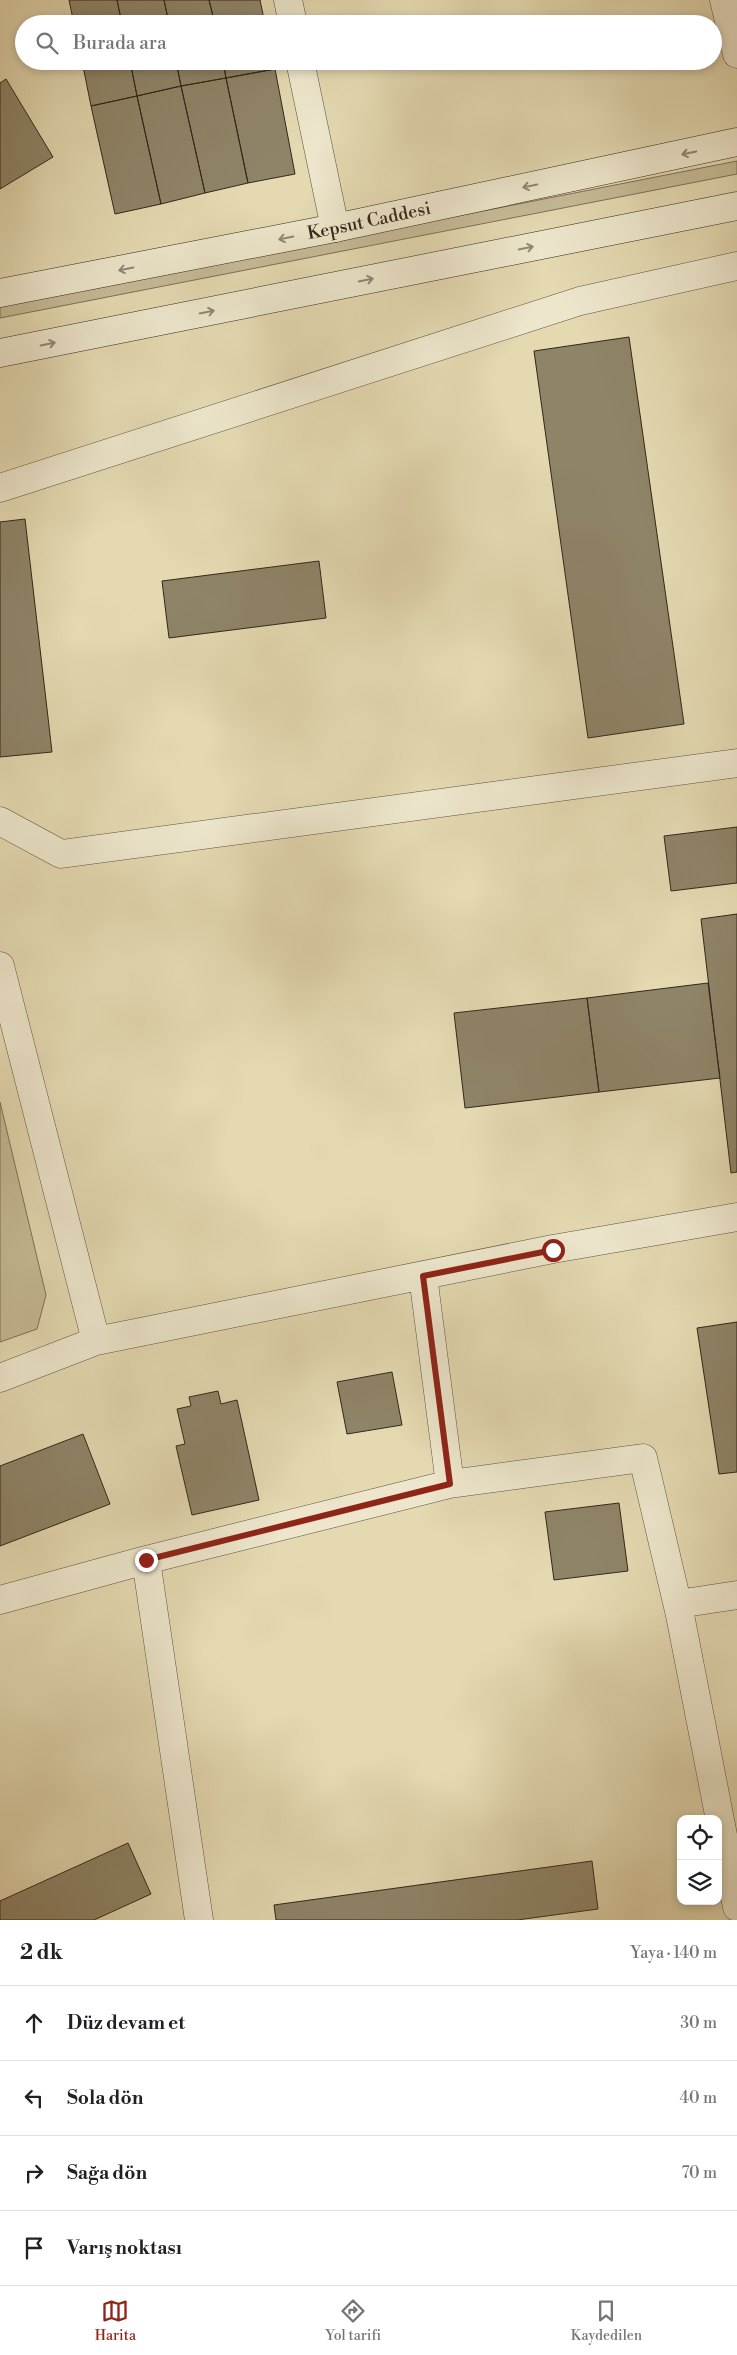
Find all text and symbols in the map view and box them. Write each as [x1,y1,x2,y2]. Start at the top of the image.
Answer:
search box [15,15,722,70]
icon: search [33,29,61,57]
text: Burada ara [73,31,167,55]
one-way arrow [682,148,698,158]
one-way arrow [523,182,539,192]
street label: Kepsut Caddesi [305,196,433,245]
one-way arrow [278,233,294,243]
one-way arrow [517,243,533,252]
one-way arrow [119,264,135,274]
one-way arrow [358,275,374,284]
one-way arrow [199,307,215,316]
one-way arrow [39,339,55,348]
route start [542,1239,565,1262]
route end [135,1549,158,1572]
map controls [677,1815,722,1905]
button: locate [677,1815,722,1860]
button: layers [677,1860,722,1905]
text: 2 dk [20,1940,63,1966]
text: Yaya · 140 m [631,1943,717,1963]
icon: ahead [20,2009,48,2037]
text: Düz devam et [67,2011,185,2035]
text: 30 m [680,2013,717,2033]
icon: left [20,2084,48,2112]
text: Sola dön [67,2086,143,2110]
text: 40 m [680,2088,717,2108]
icon: right [20,2159,48,2187]
text: Sağa dön [67,2161,147,2185]
text: 70 m [681,2163,717,2183]
icon: arrive [20,2234,48,2262]
text: Varış noktası [67,2236,182,2260]
tab: Harita [95,2297,136,2345]
tab: Yol tarifi [326,2297,381,2345]
tab: Kaydedilen [571,2297,642,2345]

